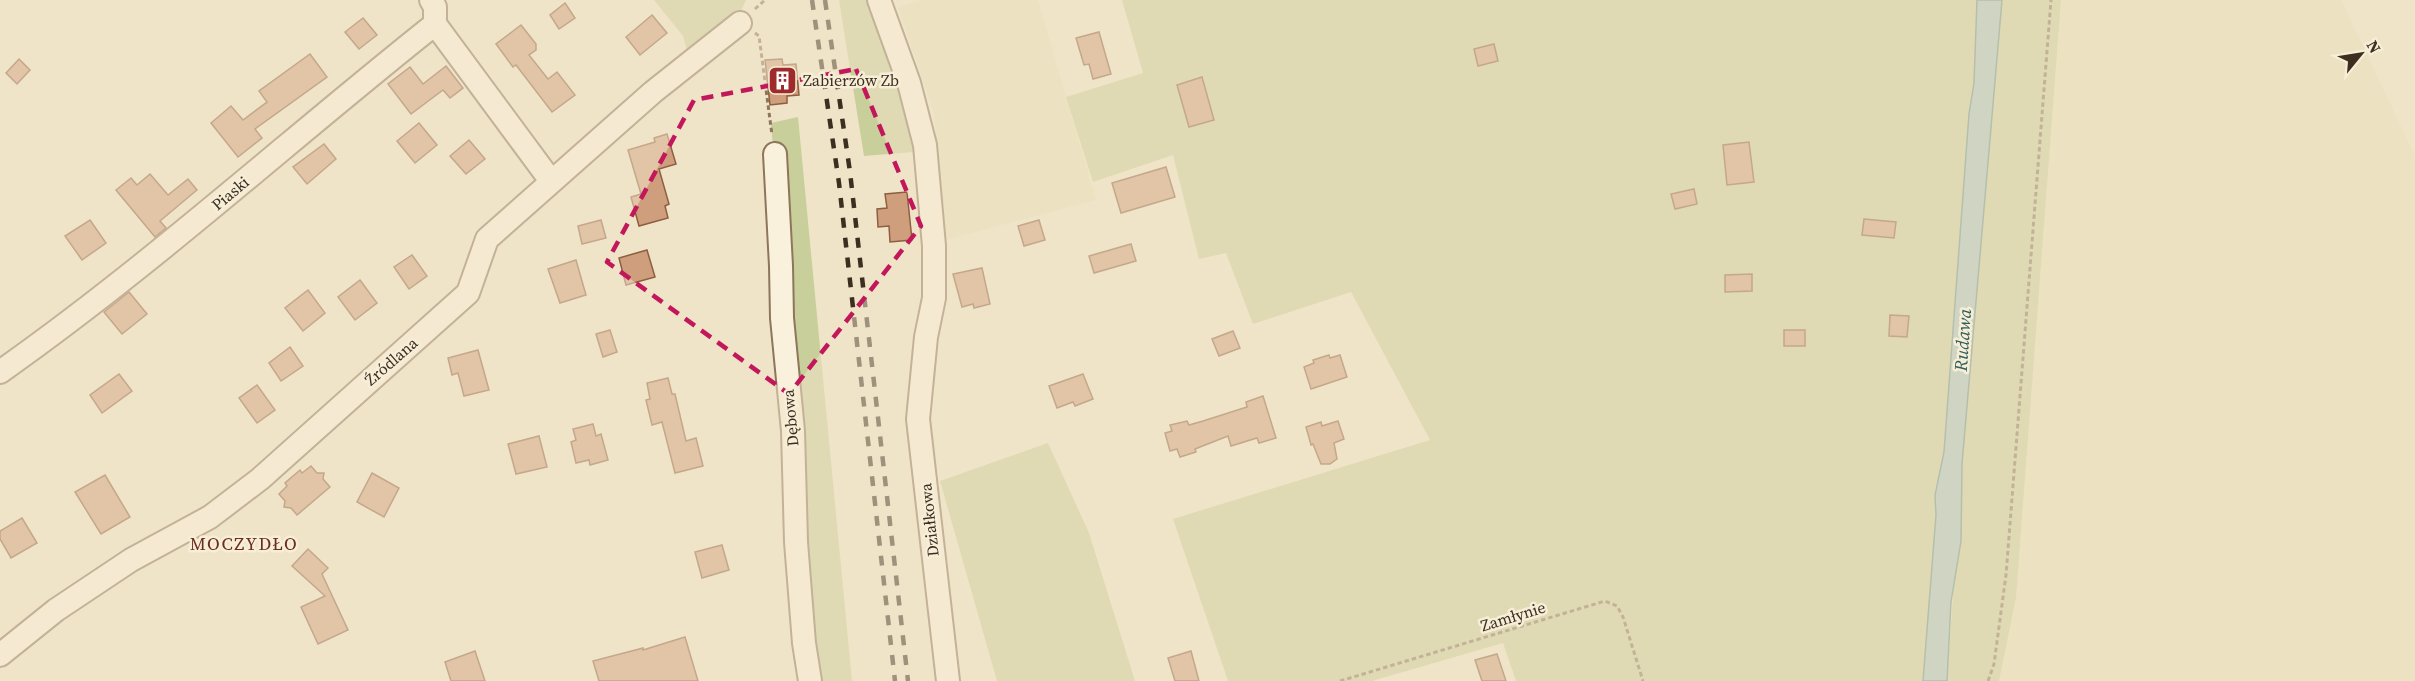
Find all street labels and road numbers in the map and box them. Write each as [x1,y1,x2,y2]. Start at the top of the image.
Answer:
street label: Piaski [207,171,254,215]
street label: Źródlana [360,331,423,390]
street label: Dębowa [776,388,803,448]
street label: Działkowa [914,481,944,558]
street label: Zamłynie [1478,596,1548,636]

